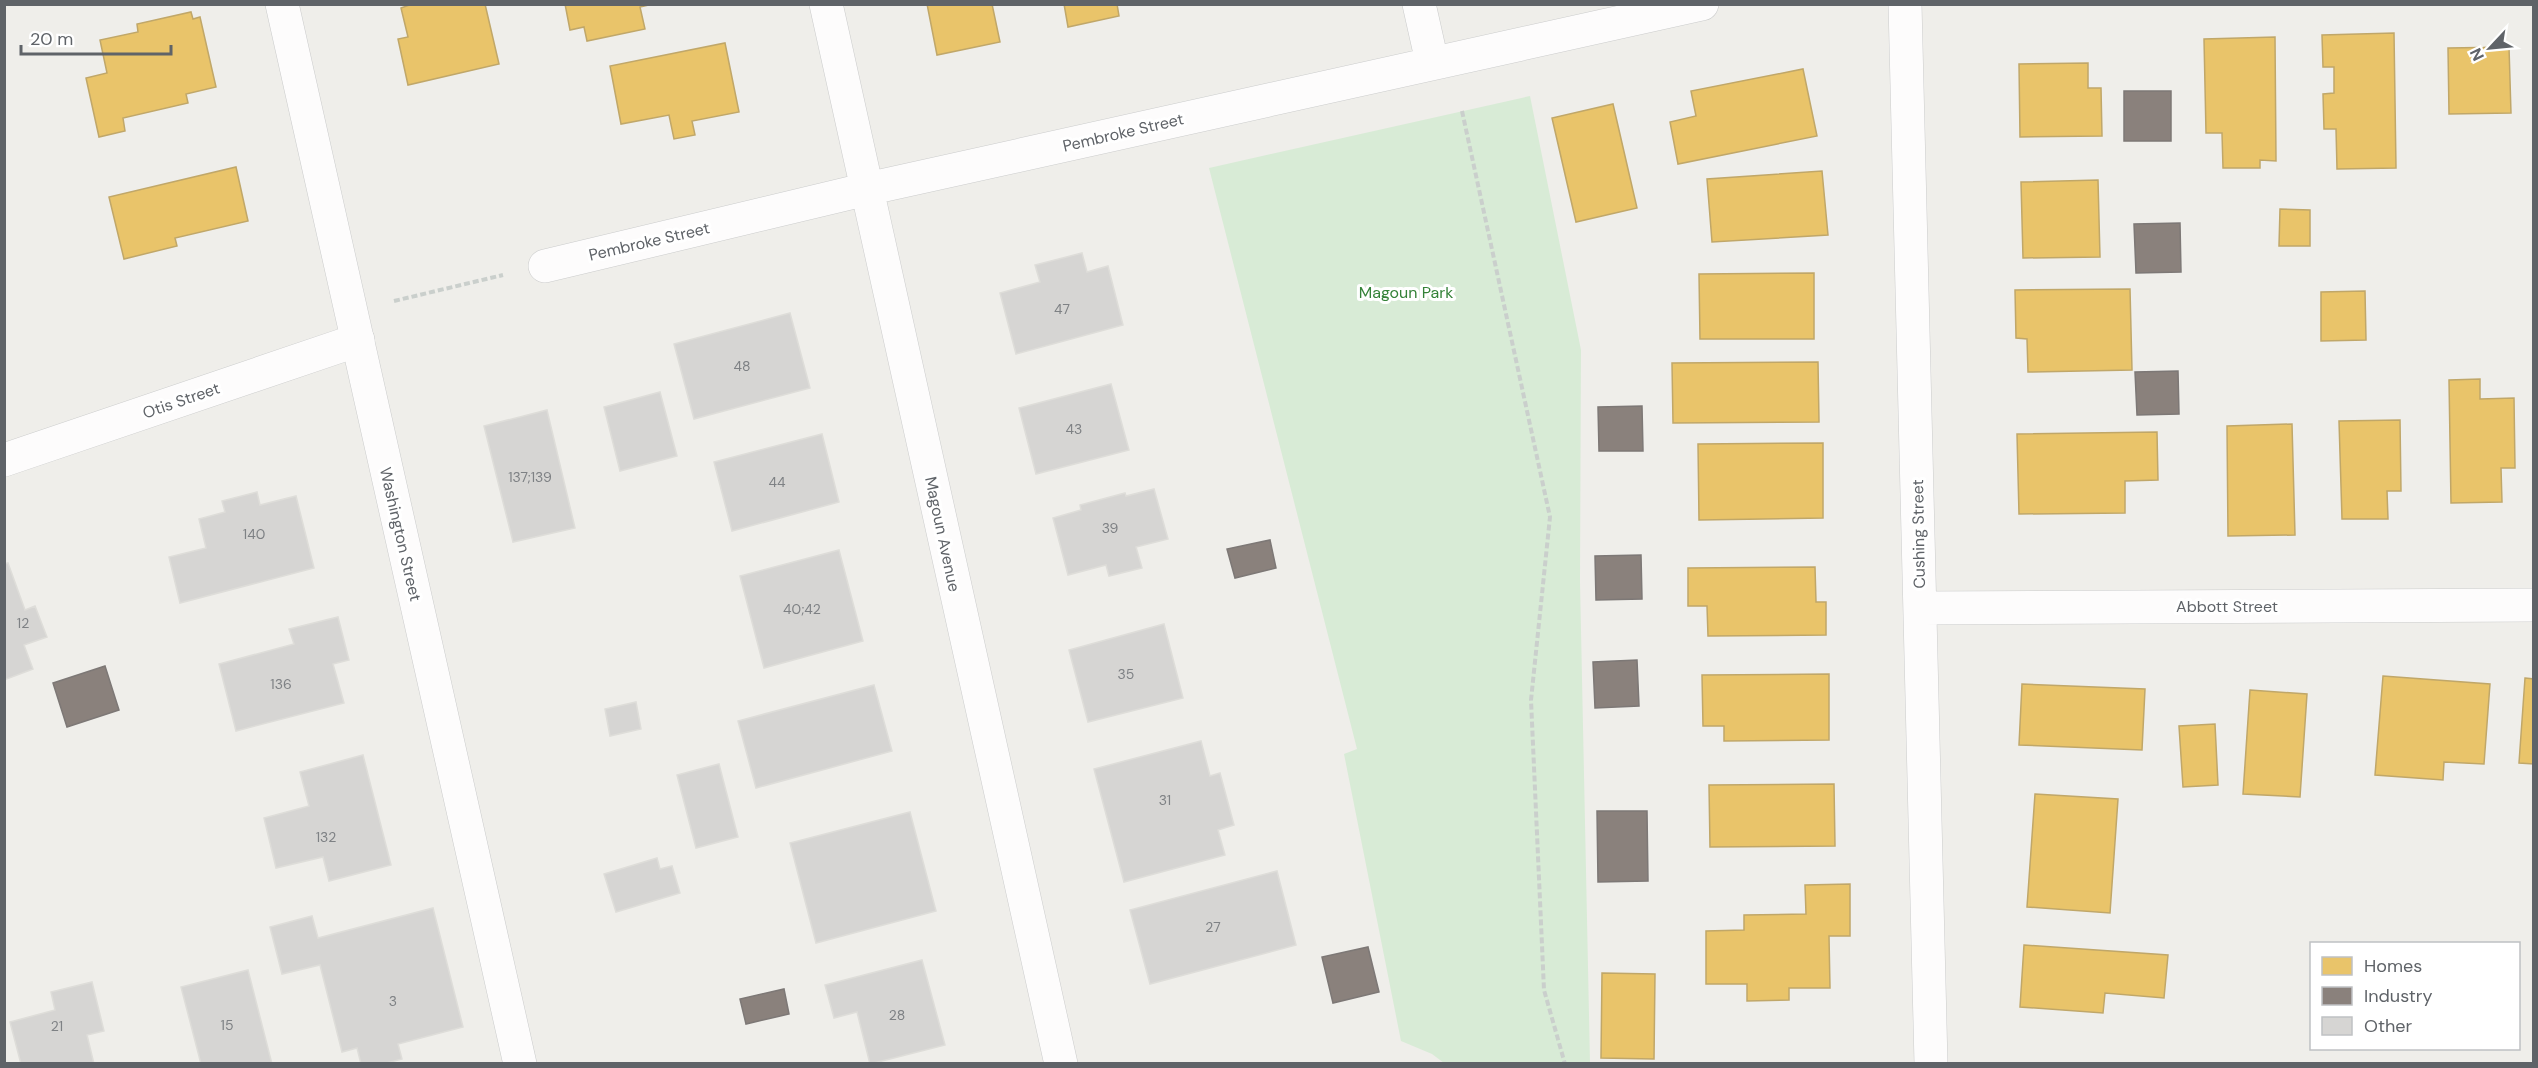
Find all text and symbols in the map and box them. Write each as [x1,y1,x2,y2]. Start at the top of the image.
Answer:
scale bar [21,18,171,56]
north arrow [2460,18,2520,78]
text: 20 m [30,27,73,51]
text: N [2465,45,2489,64]
street label: Pembroke Street [1061,108,1186,157]
street label: Pembroke Street [587,217,712,266]
park label: Magoun Park [1359,282,1453,303]
house number: 47 [1054,300,1070,318]
house number: 48 [733,357,751,375]
street label: Otis Street [140,377,222,423]
house number: 43 [1066,420,1082,438]
street label: Washington Street [375,465,426,603]
house number: 137;139 [508,468,552,486]
house number: 44 [769,473,786,491]
street label: Magoun Avenue [920,475,965,594]
street label: Cushing Street [1907,479,1930,589]
house number: 39 [1102,519,1119,537]
house number: 140 [243,525,265,543]
street label: Abbott Street [2176,596,2278,617]
house number: 40;42 [783,600,821,618]
house number: 12 [17,614,29,632]
house number: 35 [1118,665,1134,683]
house number: 136 [270,675,292,693]
house number: 31 [1159,791,1171,809]
house number: 132 [316,828,336,846]
house number: 27 [1205,918,1221,936]
legend [2310,942,2520,1050]
text: Homes [2364,954,2422,978]
text: Industry [2364,984,2433,1008]
house number: 3 [389,992,397,1010]
house number: 28 [889,1006,905,1024]
text: Other [2364,1014,2413,1038]
house number: 15 [221,1016,233,1034]
house number: 21 [51,1017,63,1035]

